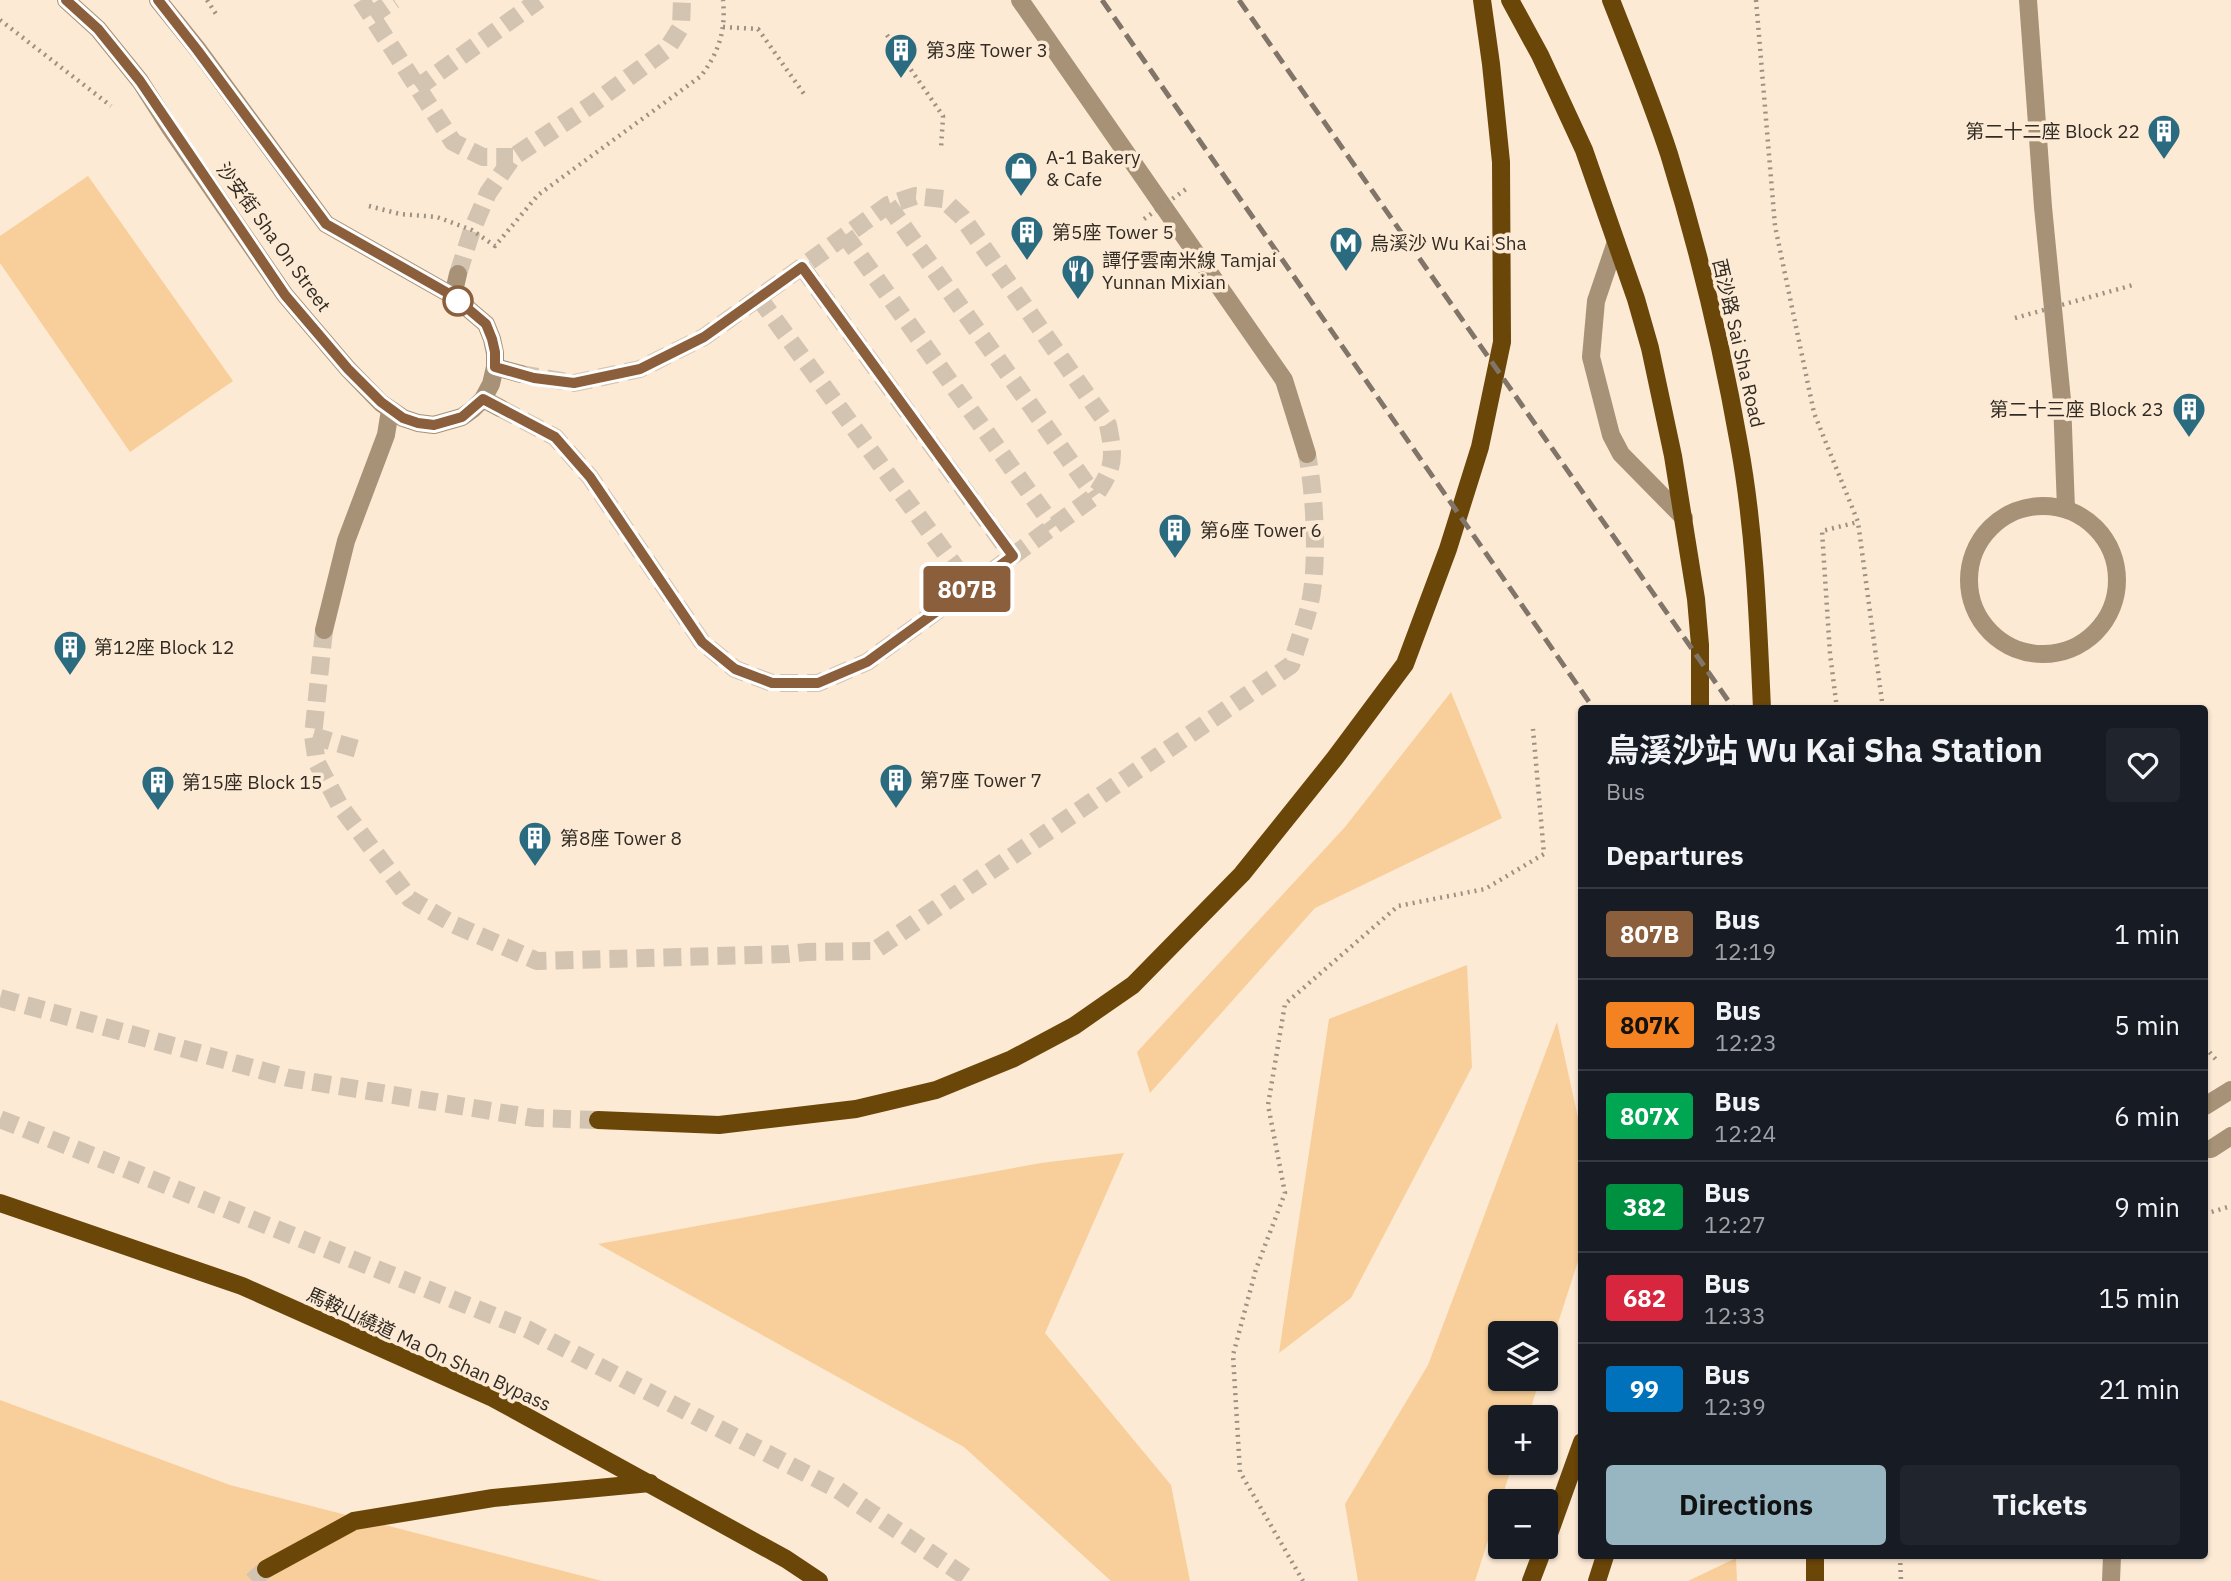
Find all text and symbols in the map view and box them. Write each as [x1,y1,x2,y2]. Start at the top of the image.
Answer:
building icon: 第3座 Tower 3 [882,31,920,80]
place label: 第3座 Tower 3 [926,38,1048,62]
building icon: 第二十二座 Block 22 [2145,112,2183,161]
place label: 第二十二座 Block 22 [1965,119,2140,143]
place label: A-1 Bakery & Cafe [1046,145,1141,191]
shop icon: A-1 Bakery & Cafe [1002,149,1040,198]
street label: 沙安街 Sha On Street [212,158,336,316]
building icon: 第5座 Tower 5 [1008,213,1046,262]
place label: 第5座 Tower 5 [1052,220,1174,244]
metro station icon: 烏溪沙 Wu Kai Sha [1327,224,1365,273]
place label: 烏溪沙 Wu Kai Sha [1370,231,1527,255]
place label: 譚仔雲南米線 Tamjai Yunnan Mixian [1102,248,1276,294]
restaurant icon: 譚仔雲南米線 Tamjai Yunnan Mixian [1059,252,1097,301]
street label: 西沙路 Sai Sha Road [1708,256,1770,430]
unlabelled marker [443,286,473,316]
building icon: 第二十三座 Block 23 [2170,390,2208,439]
place label: 第二十三座 Block 23 [1989,397,2164,421]
building icon: 第6座 Tower 6 [1156,511,1194,560]
place label: 第6座 Tower 6 [1200,518,1322,542]
line badge: 807B [918,566,1016,612]
text: 807B [937,573,997,605]
building icon: 第12座 Block 12 [51,628,89,677]
place label: 第12座 Block 12 [94,635,234,659]
text: 烏溪沙站 Wu Kai Sha Station [1606,728,2043,771]
button: heart [2106,728,2180,802]
building icon: 第7座 Tower 7 [877,761,915,810]
building icon: 第15座 Block 15 [139,763,177,812]
place label: 第7座 Tower 7 [920,768,1042,792]
place label: 第15座 Block 15 [182,770,322,794]
text: Bus [1606,776,1645,806]
building icon: 第8座 Tower 8 [516,819,554,868]
place label: 第8座 Tower 8 [560,826,682,850]
text: Departures [1606,838,1744,872]
text: Bus [1714,902,1760,936]
text: 1 min [2114,917,2180,951]
text: 807B [1620,918,1679,950]
text: 12:19 [1714,936,1776,966]
text: Bus [1715,993,1761,1027]
text: 5 min [2114,1008,2180,1042]
text: 807K [1620,1009,1680,1041]
text: 12:23 [1715,1027,1777,1057]
text: Bus [1714,1084,1760,1118]
text: 6 min [2114,1099,2180,1133]
text: 807X [1620,1100,1679,1132]
text: 12:24 [1714,1118,1776,1148]
text: Bus [1704,1175,1750,1209]
text: 9 min [2114,1190,2180,1224]
text: 382 [1623,1191,1666,1223]
text: 12:27 [1704,1209,1766,1239]
text: Bus [1704,1266,1750,1300]
text: 15 min [2099,1281,2180,1315]
street label: 馬鞍山繞道 Ma On Shan Bypass [303,1282,555,1416]
text: 682 [1623,1282,1666,1314]
text: 12:33 [1704,1300,1766,1330]
map controls [1488,1321,1558,1559]
button: layers [1488,1321,1558,1391]
text: Bus [1704,1357,1750,1391]
text: 21 min [2099,1372,2180,1406]
text: 99 [1630,1373,1659,1405]
text: 12:39 [1704,1391,1766,1421]
button: + [1488,1405,1558,1475]
button: Directions [1606,1465,1886,1545]
button: Tickets [1900,1465,2180,1545]
button: − [1488,1489,1558,1559]

